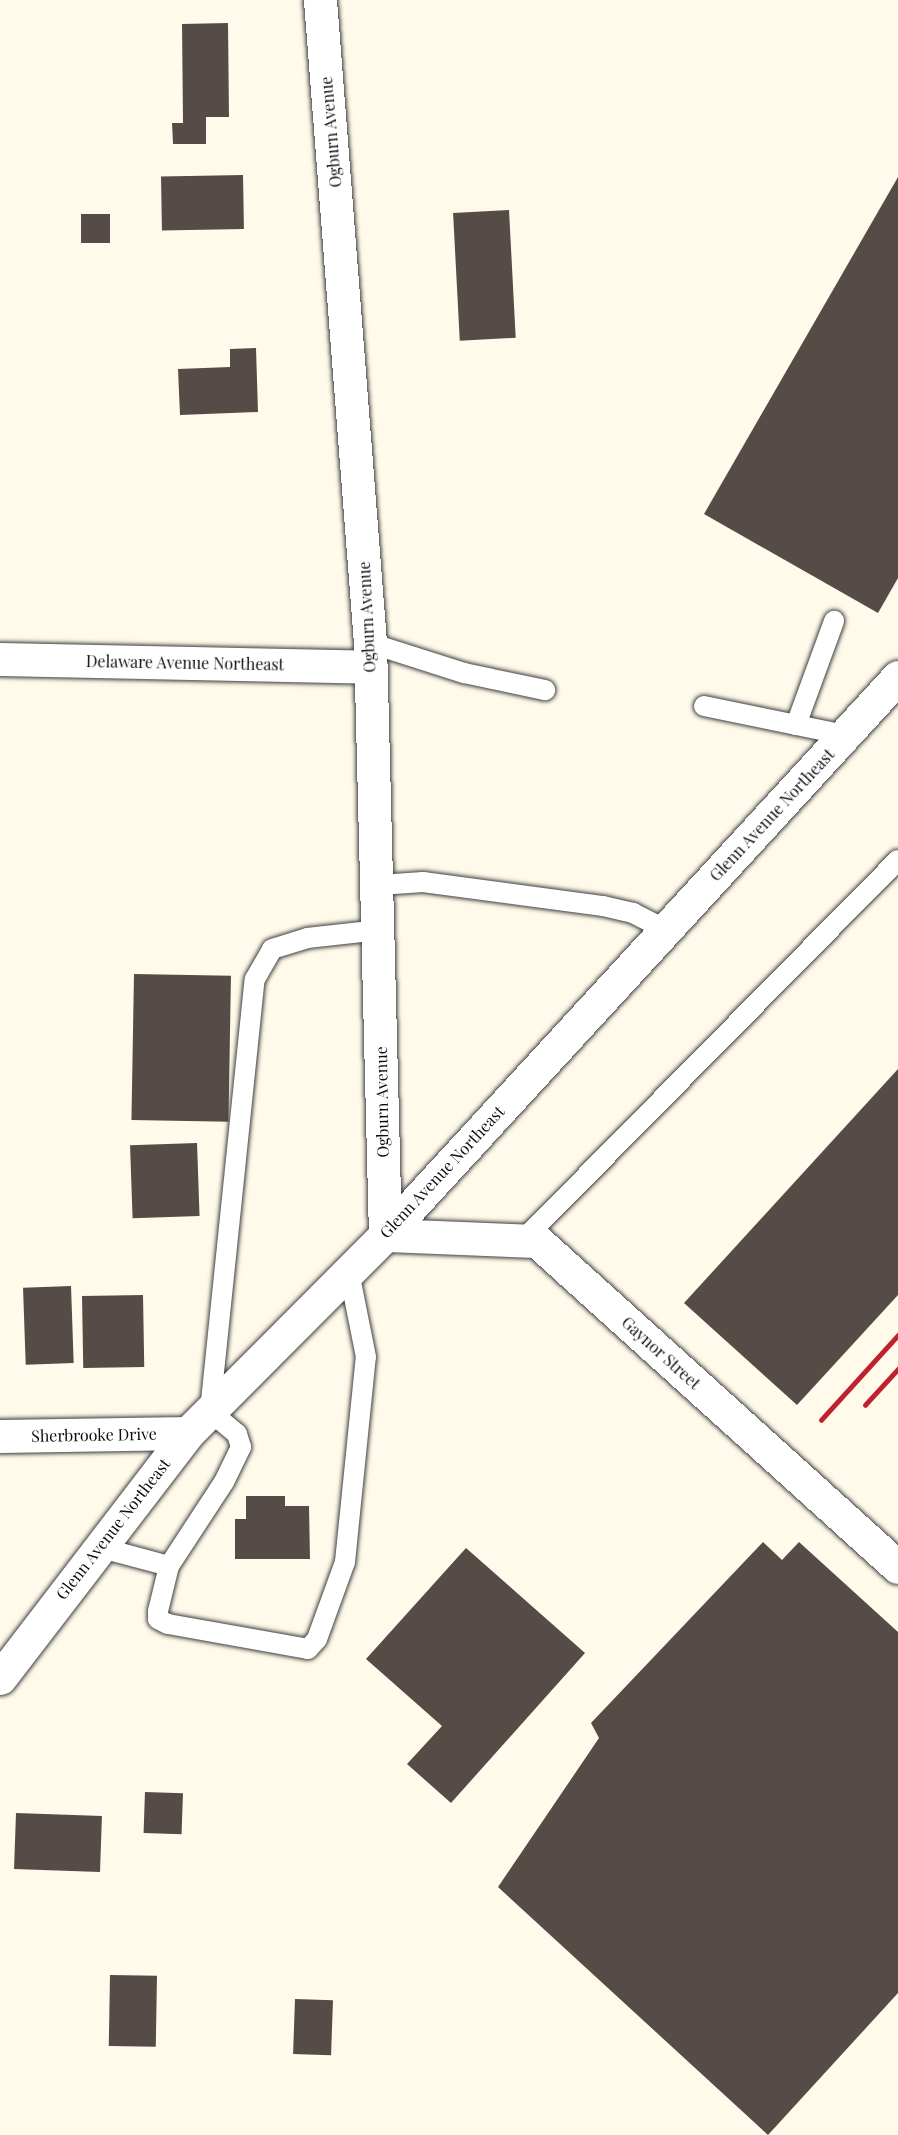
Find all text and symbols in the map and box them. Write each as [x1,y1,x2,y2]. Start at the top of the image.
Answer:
street label: Ogburn Avenue [317,75,345,189]
street label: Ogburn Avenue [354,561,380,673]
street label: Delaware Avenue Northeast [85,652,285,674]
street label: Glenn Avenue Northeast [706,745,838,885]
street label: Ogburn Avenue [371,1046,393,1158]
street label: Glenn Avenue Northeast [376,1102,508,1242]
street label: Gaynor Street [618,1313,704,1393]
street label: Sherbrooke Drive [31,1424,157,1446]
street label: Glenn Avenue Northeast [52,1454,174,1604]

